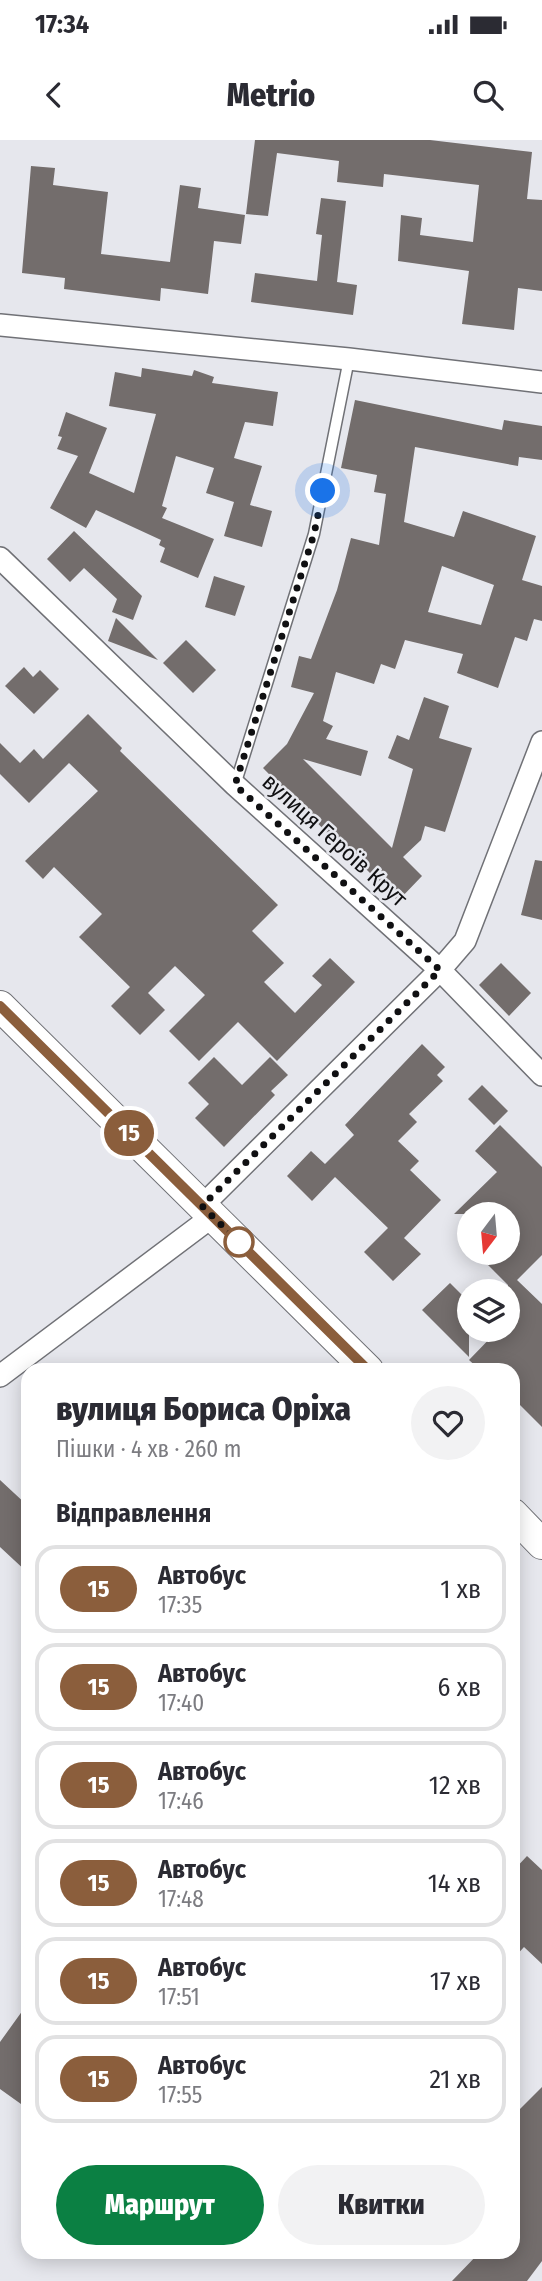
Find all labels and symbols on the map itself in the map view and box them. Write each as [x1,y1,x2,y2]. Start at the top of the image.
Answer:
your location [305,473,340,508]
street label: вулиця Героїв Крут [257,768,414,913]
line badge: 15 [97,1110,160,1156]
north arrow [457,1202,520,1265]
unlabelled marker [224,1227,254,1257]

